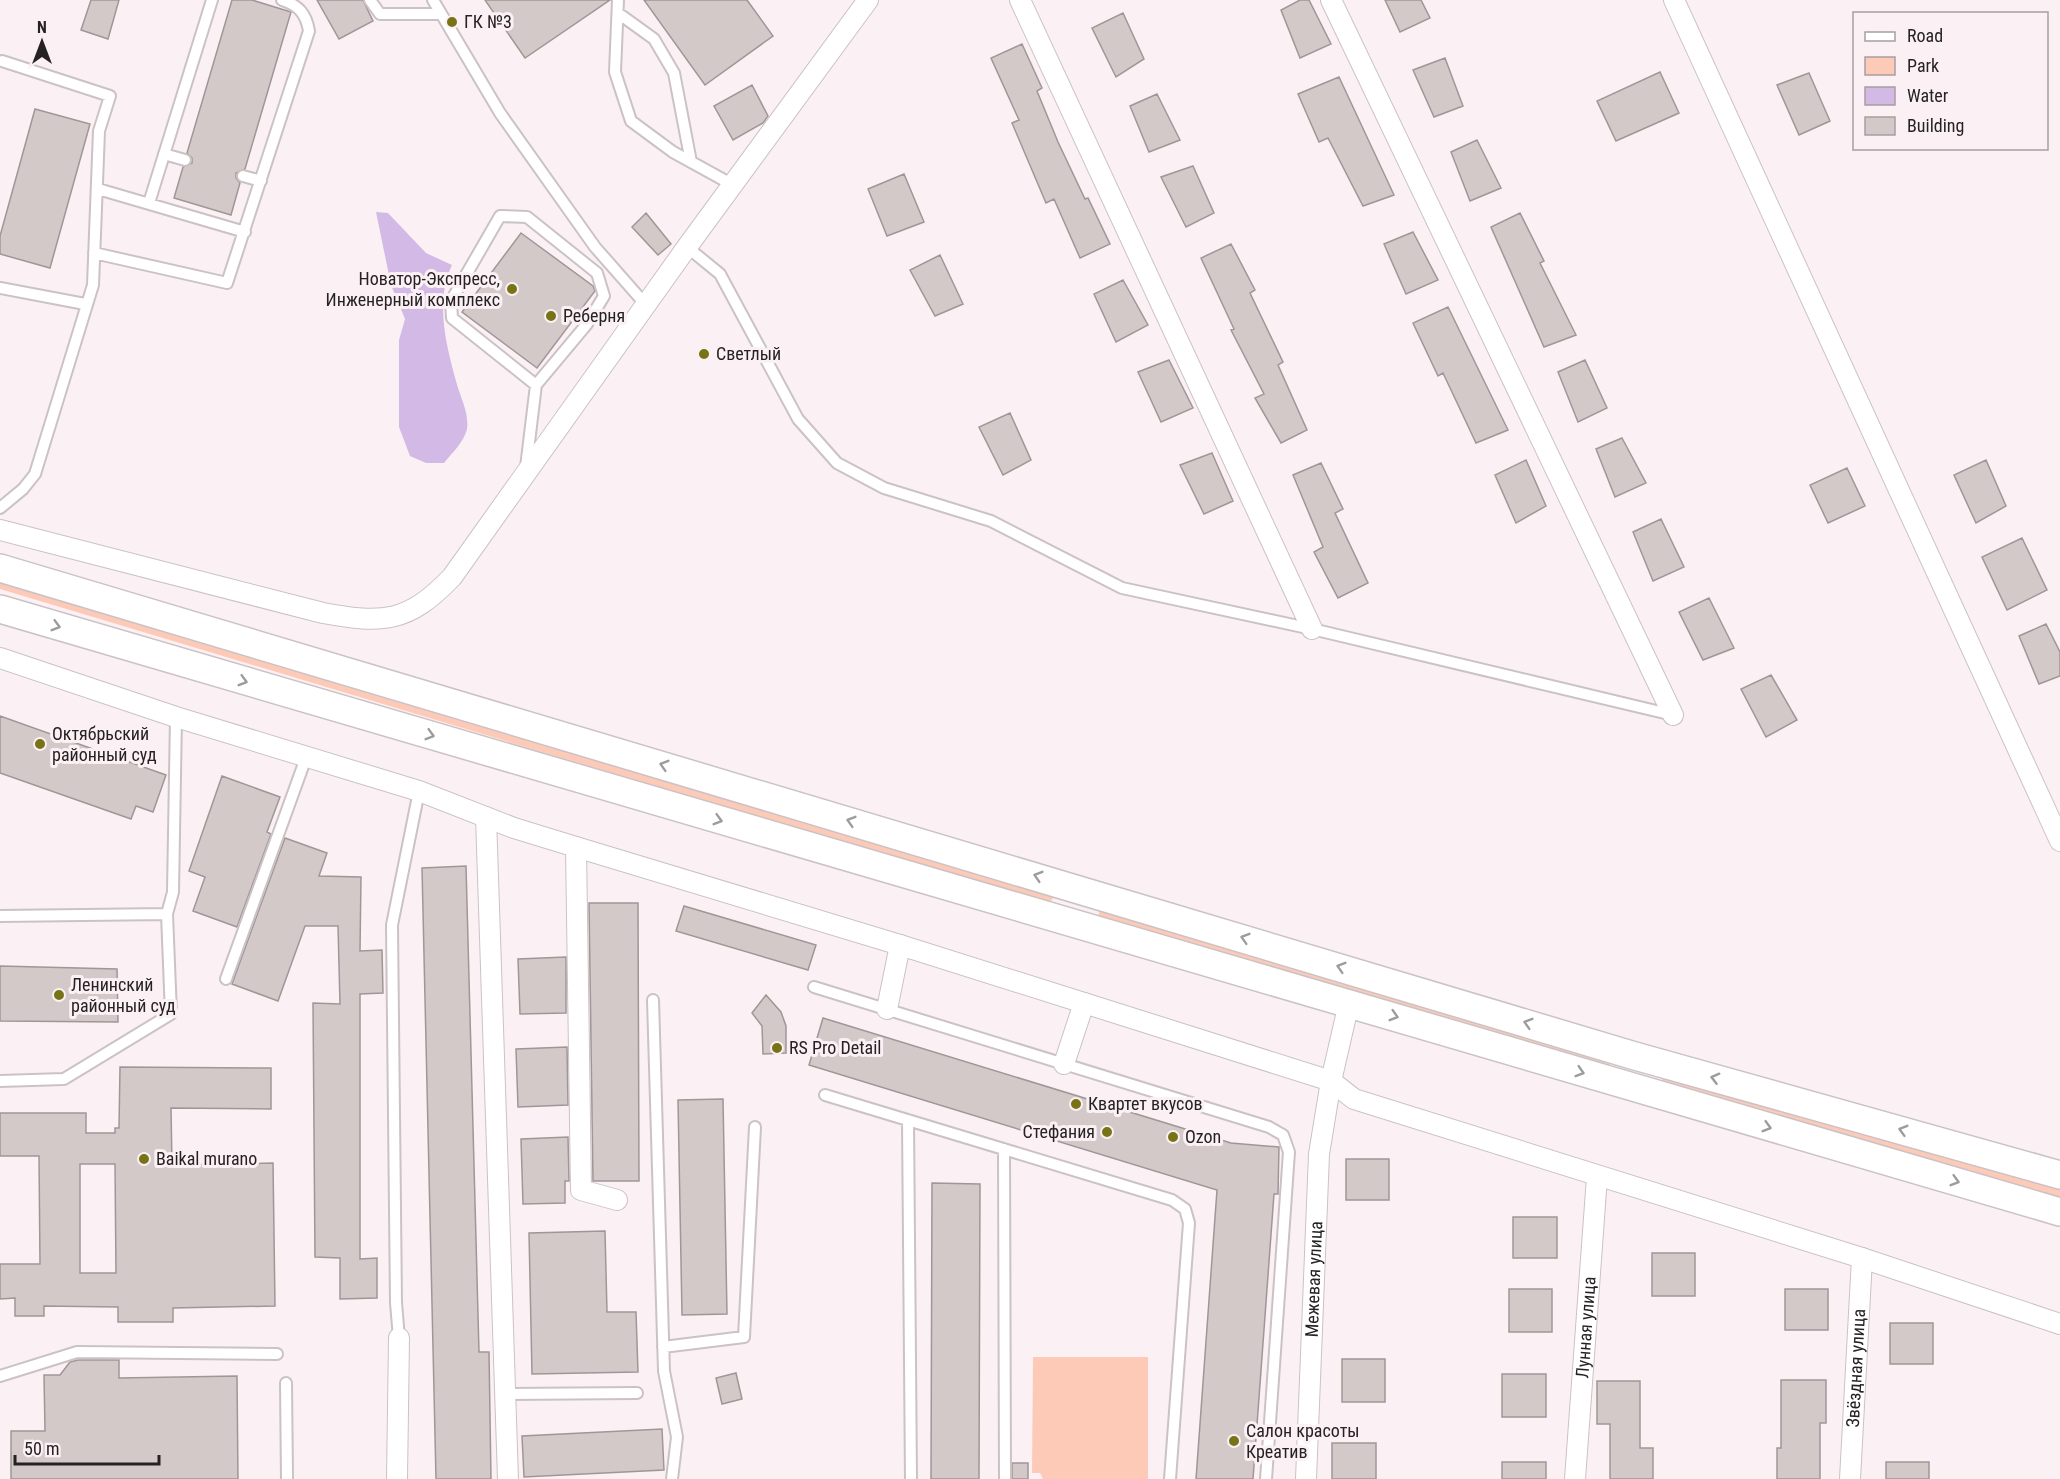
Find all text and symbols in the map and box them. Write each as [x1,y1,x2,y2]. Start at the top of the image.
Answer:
place label: ГК №3 [464,11,512,32]
north arrow [12,12,72,72]
legend [1853,12,2048,150]
marker: ГК №3 [445,15,459,29]
text: N [37,18,47,37]
text: Road [1907,25,1943,46]
text: Park [1907,55,1939,76]
text: Water [1907,85,1949,106]
text: Building [1907,115,1964,136]
place label: Новатор-Экспресс, Инженерный комплекс [326,268,500,310]
marker: Новатор-Экспресс, Инженерный комплекс [505,282,519,296]
place label: Реберня [563,305,625,326]
marker: Реберня [544,309,558,323]
place label: Светлый [716,343,781,364]
marker: Светлый [697,347,711,361]
one-way arrow [50,619,61,631]
one-way arrow [238,673,248,686]
place label: Октябрьский районный суд [52,723,157,765]
one-way arrow [424,728,435,740]
marker: Октябрьский районный суд [33,737,47,751]
one-way arrow [659,760,670,772]
one-way arrow [712,813,723,825]
one-way arrow [846,816,857,828]
one-way arrow [1033,871,1044,883]
one-way arrow [1240,933,1251,945]
one-way arrow [1336,962,1347,974]
place label: Ленинский районный суд [71,974,176,1016]
marker: Ленинский районный суд [52,988,66,1002]
one-way arrow [1388,1009,1398,1021]
one-way arrow [1523,1018,1534,1030]
place label: RS Pro Detail [789,1037,881,1058]
marker: RS Pro Detail [770,1041,784,1055]
one-way arrow [1574,1065,1585,1077]
one-way arrow [1710,1072,1720,1085]
place label: Квартет вкусов [1088,1093,1203,1114]
marker: Квартет вкусов [1069,1097,1083,1111]
one-way arrow [1762,1120,1772,1132]
place label: Стефания [1022,1121,1095,1142]
one-way arrow [1898,1124,1908,1137]
marker: Стефания [1100,1125,1114,1139]
place label: Ozon [1185,1126,1221,1147]
marker: Ozon [1166,1130,1180,1144]
place label: Baikal murano [156,1148,257,1169]
marker: Baikal murano [137,1152,151,1166]
one-way arrow [1950,1174,1960,1187]
street label: Межевая улица [1301,1221,1326,1338]
street label: Лунная улица [1571,1276,1600,1379]
street label: Звёздная улица [1842,1308,1869,1428]
place label: Салон красоты Креатив [1246,1420,1360,1462]
scale bar [15,1428,159,1466]
marker: Салон красоты Креатив [1227,1434,1241,1448]
text: 50 m [24,1438,59,1459]

